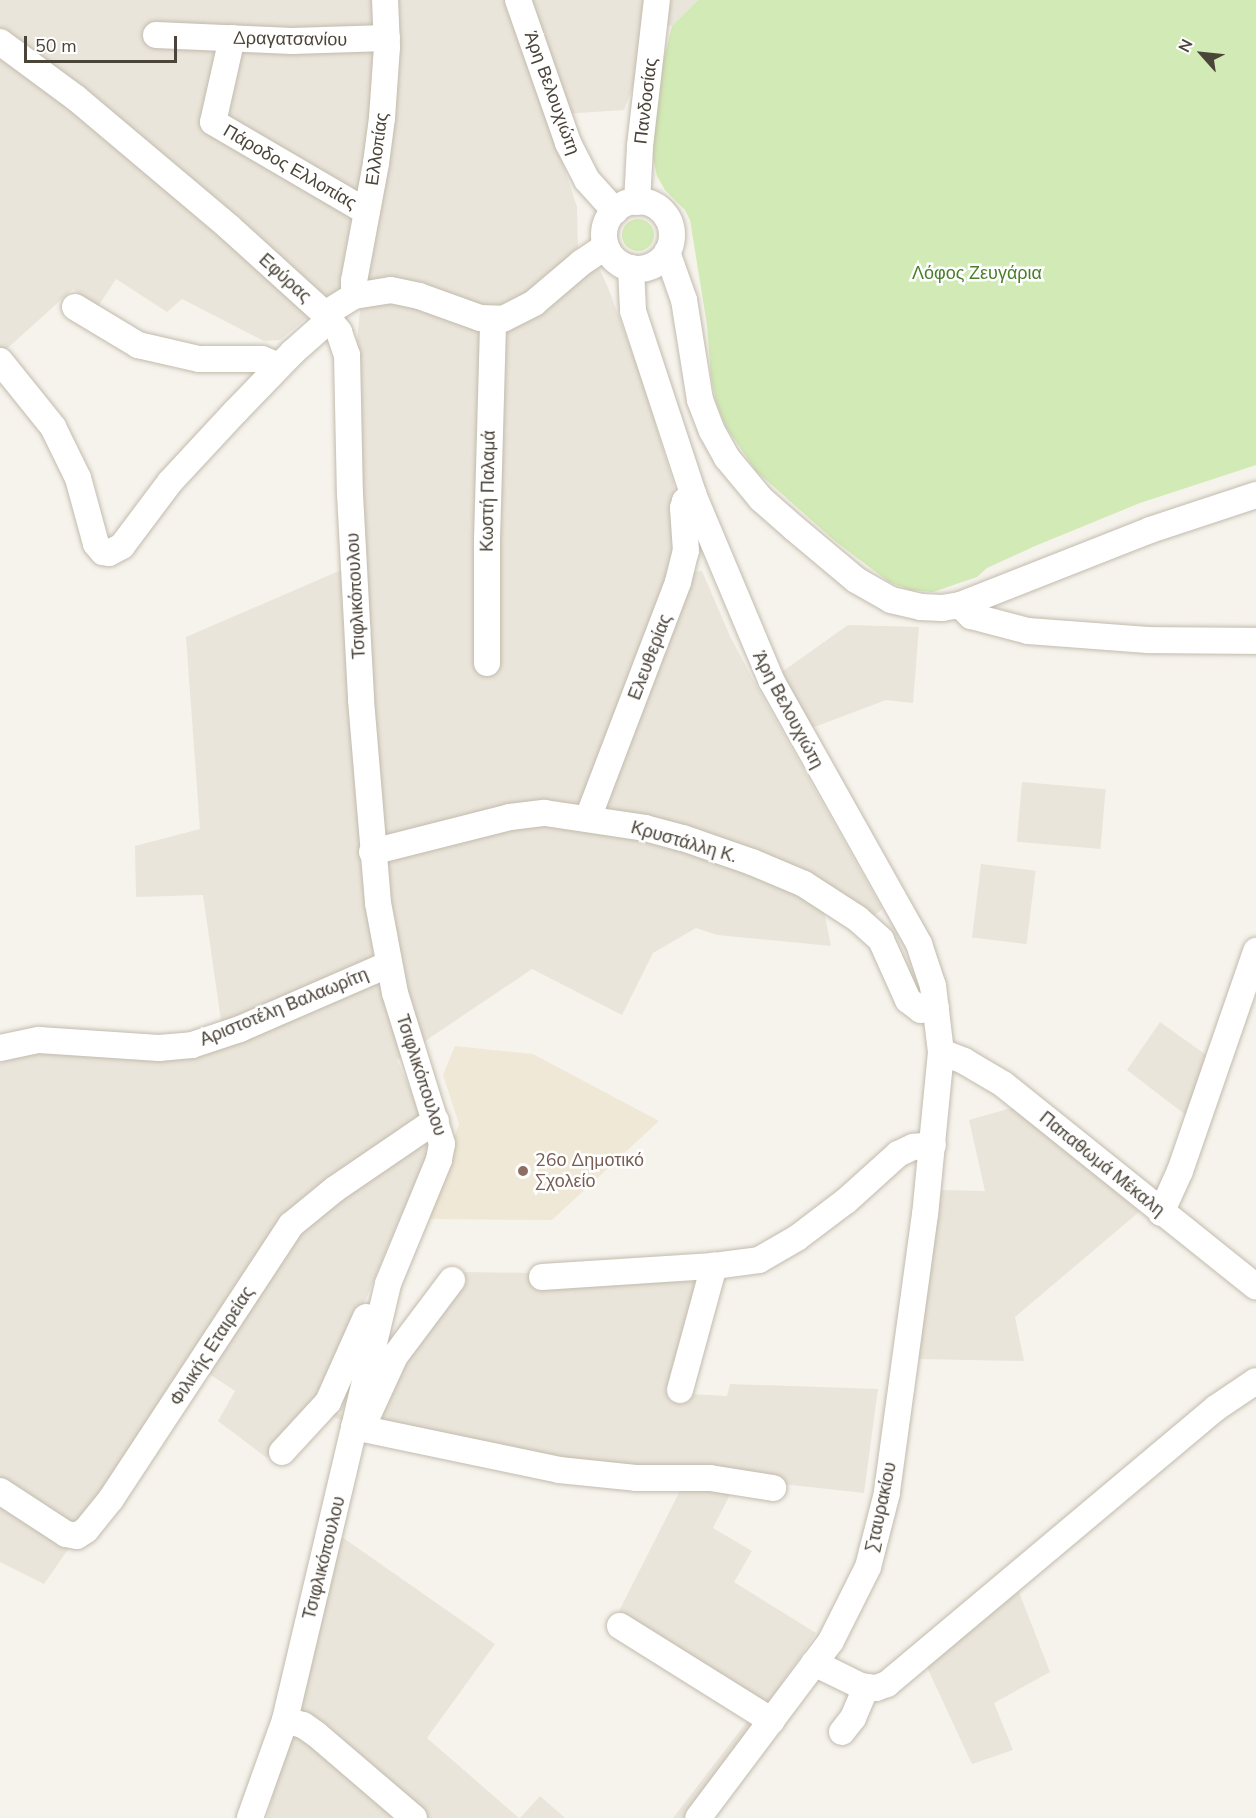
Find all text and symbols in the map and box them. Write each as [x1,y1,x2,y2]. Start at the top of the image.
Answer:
scale bar [27,24,180,62]
north arrow [1172,24,1232,84]
street label: Δραγατσανίου [233,27,347,51]
street label: Άρη Βελουχιώτη [520,28,584,158]
text: 50 m [35,34,77,58]
text: N [1173,36,1198,56]
street label: Πανδοσίας [630,57,662,145]
street label: Ελλοπίας [361,111,393,187]
street label: Πάροδος Ελλοπίας [219,120,361,214]
street label: Εφύρας [254,249,316,307]
park label: Λόφος Ζευγάρια [912,262,1042,284]
street label: Κωστή Παλαμά [476,430,500,552]
street label: Τσιφλικόπουλου [342,532,370,660]
street label: Ελευθερίας [624,611,676,703]
street label: Άρη Βελουχιώτη [748,648,828,772]
street label: Κρυστάλλη Κ. [629,817,739,867]
street label: Αριστοτέλη Βαλαωρίτη [197,963,371,1051]
street label: Τσιφλικόπουλου [391,1012,451,1138]
street label: Παπαθωμά Μέκαλη [1035,1107,1169,1221]
place label: 26ο Δημοτικό Σχολείο [535,1150,644,1192]
marker: 26ο Δημοτικό Σχολείο [516,1164,530,1178]
street label: Φιλικής Εταιρείας [165,1282,259,1410]
street label: Σταυρακίου [861,1460,901,1554]
street label: Τσιφλικόπουλου [298,1494,350,1622]

